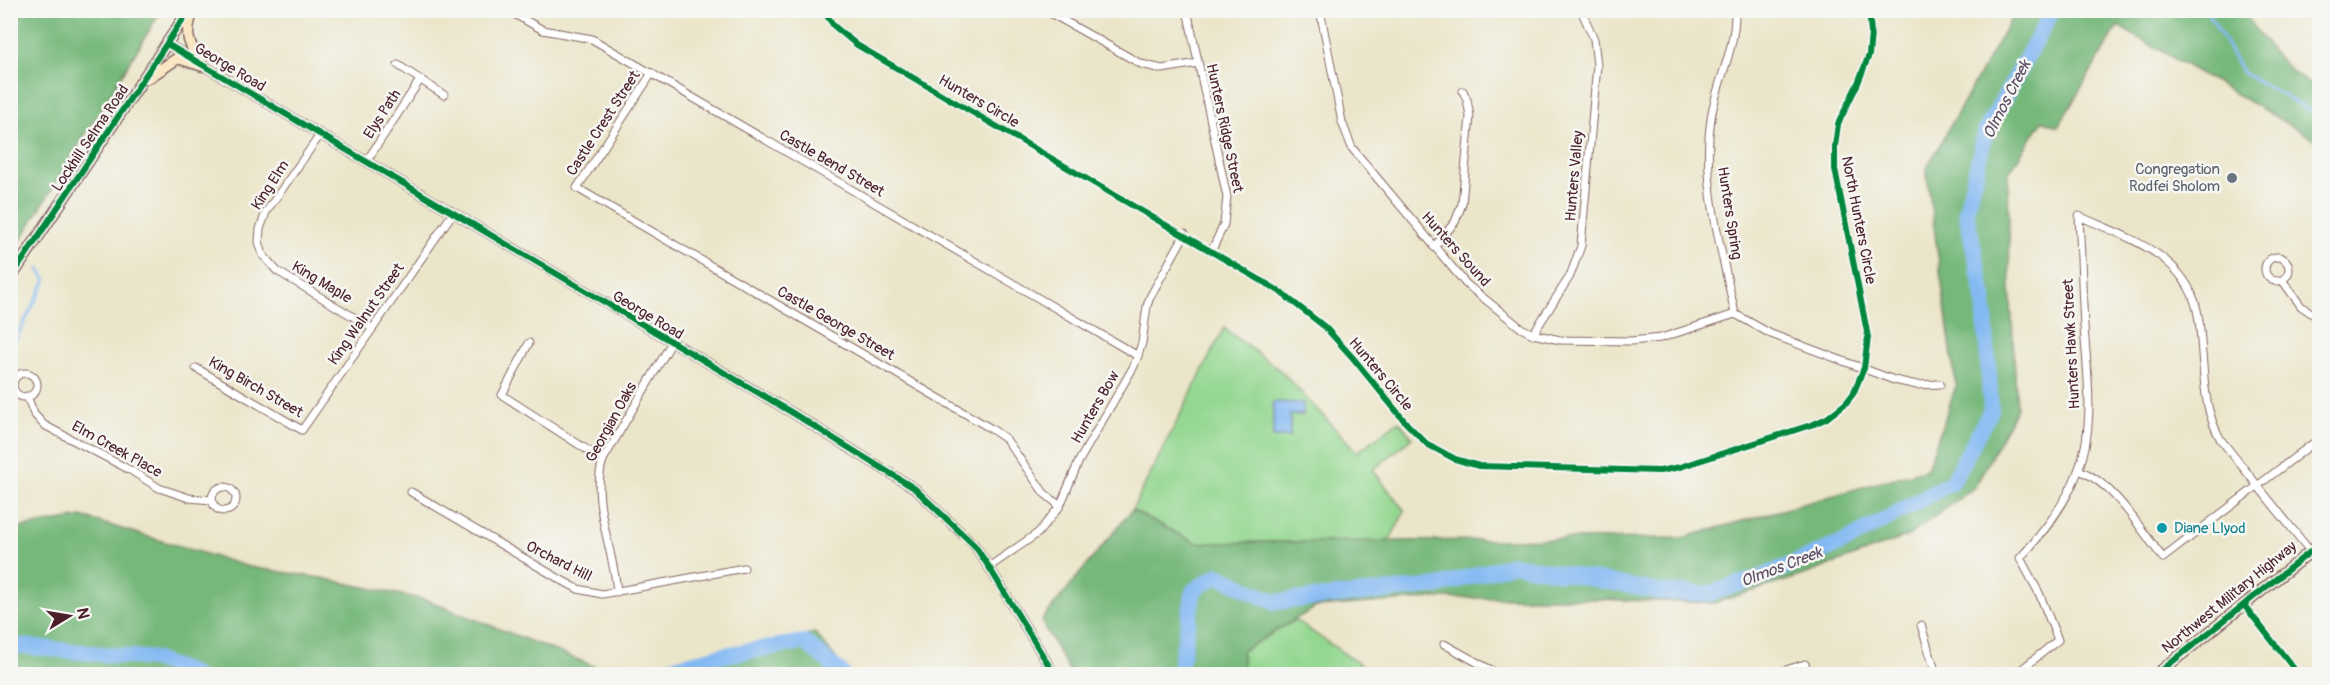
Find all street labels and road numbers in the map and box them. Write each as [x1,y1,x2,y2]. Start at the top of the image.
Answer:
street label: George Road [191,39,269,96]
street label: Hunters Ridge Street [1202,62,1248,195]
street label: Castle Crest Street [562,66,645,179]
street label: Hunters Circle [935,71,1023,132]
street label: Lockhill Selma Road [48,81,133,195]
street label: Elys Path [359,86,405,143]
street label: Castle Bend Street [776,126,889,202]
street label: Hunters Valley [1561,129,1588,222]
street label: North Hunters Circle [1837,155,1880,286]
street label: King Elm [247,157,294,214]
street label: Hunters Spring [1713,165,1746,261]
street label: Hunters Sound [1417,208,1494,291]
street label: King Maple [288,257,356,308]
street label: King Walnut Street [324,259,409,369]
street label: Hunters Hawk Street [2059,277,2084,410]
street label: Castle George Street [773,282,899,365]
street label: George Road [609,287,687,344]
street label: Hunters Circle [1344,334,1417,415]
street label: King Birch Street [205,353,307,423]
street label: Hunters Bow [1067,368,1124,447]
street label: Georgian Oaks [582,379,641,466]
street label: Elm Creek Place [68,417,166,482]
street label: Orchard Hill [523,537,595,586]
street label: Northwest Military Highway [2158,537,2301,658]

